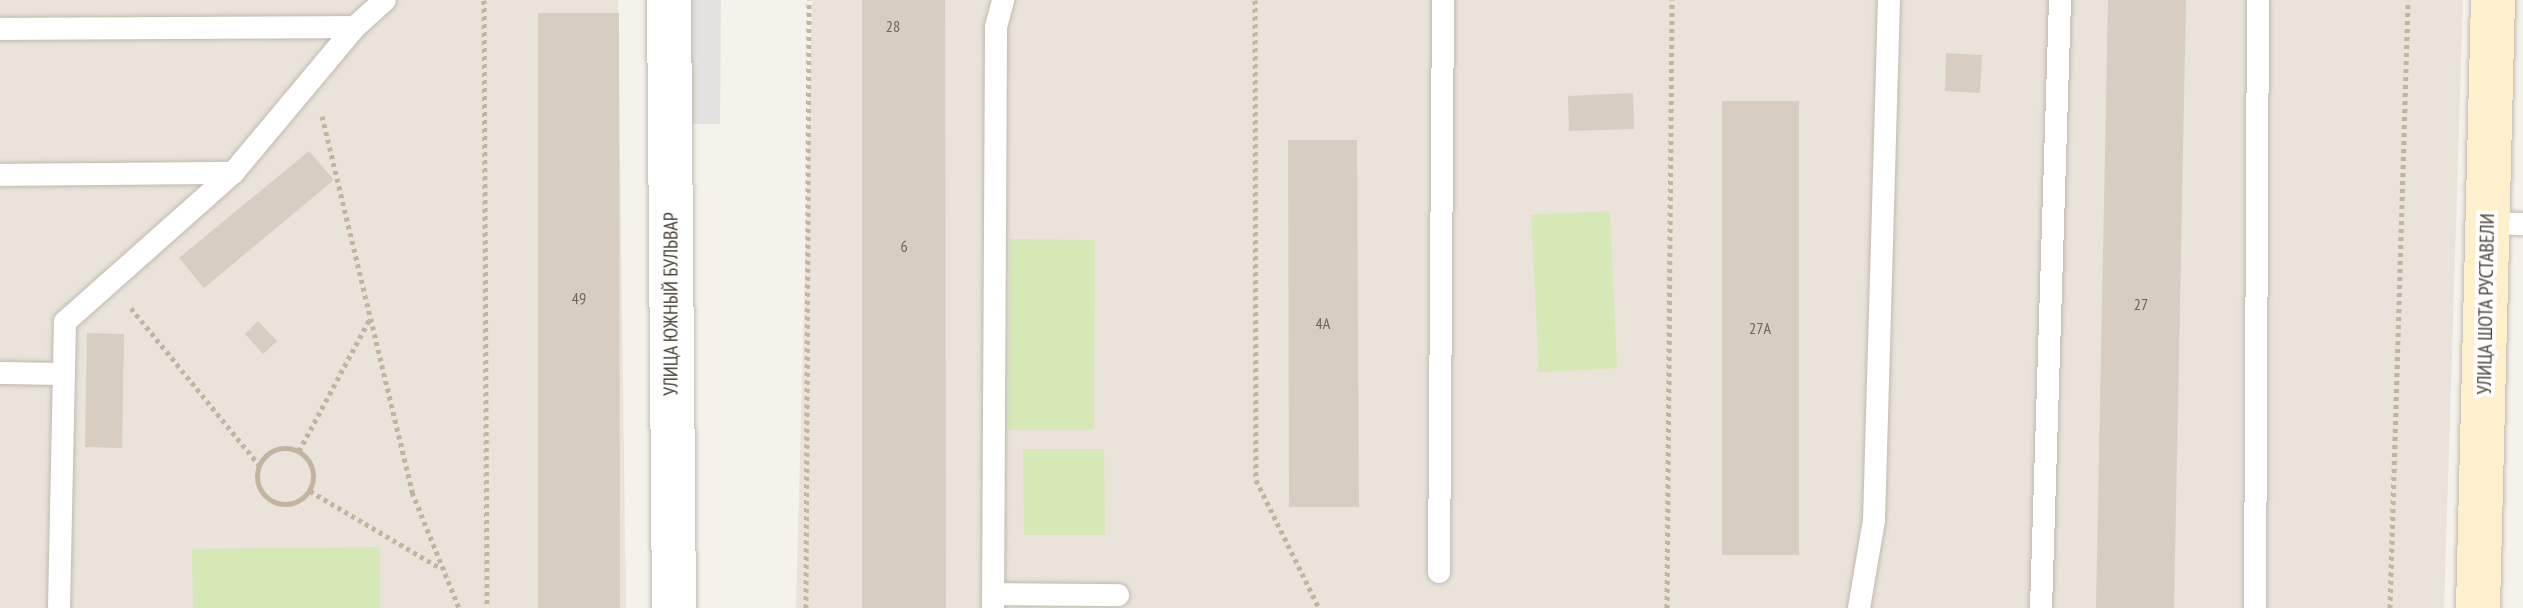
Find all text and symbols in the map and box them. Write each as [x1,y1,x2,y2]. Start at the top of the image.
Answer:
house number: 28 [886,16,900,36]
street label: УЛИЦА ЮЖНЫЙ БУЛЬВАР [659,212,683,396]
street label: УЛИЦА ШОТА РУСТАВЕЛИ [2472,213,2500,395]
house number: 6 [900,236,908,256]
house number: 49 [572,288,586,308]
house number: 27 [2134,294,2148,314]
house number: 4А [1316,313,1330,333]
house number: 27А [1749,318,1771,338]

